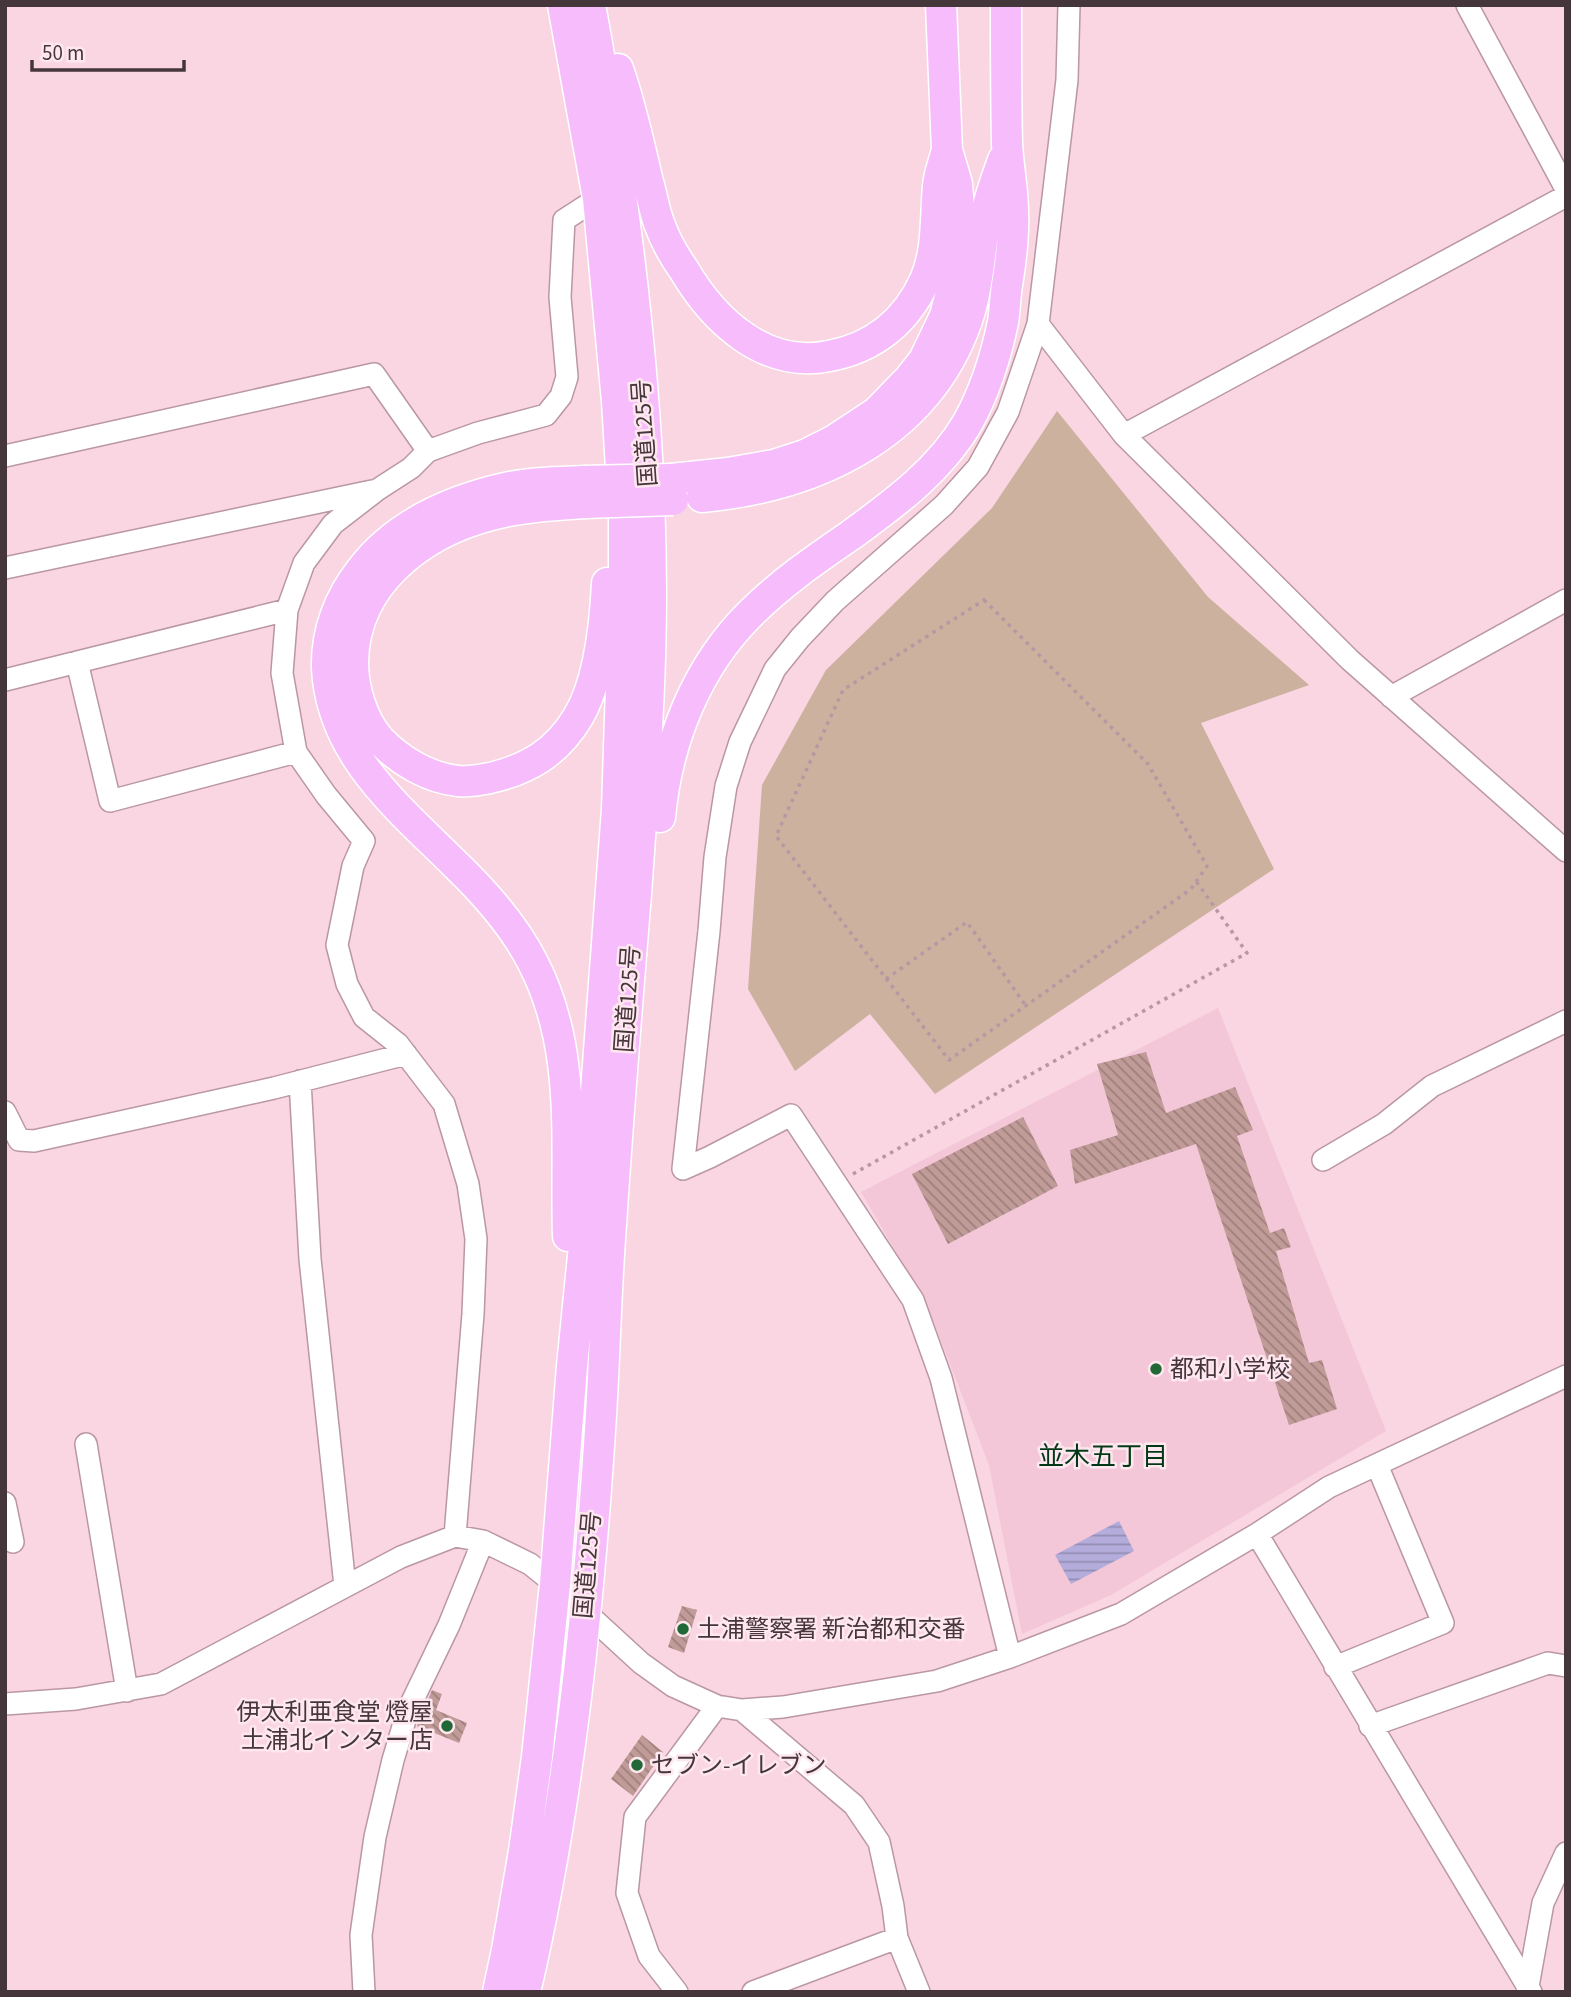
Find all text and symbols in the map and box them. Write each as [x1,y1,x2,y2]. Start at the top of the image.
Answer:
scale bar [32,28,184,72]
text: 50 m [42,38,84,68]
street label: 国道125号 [624,378,666,488]
street label: 国道125号 [607,944,649,1054]
place label: 都和小学校 [1170,1352,1290,1387]
marker: 都和小学校 [1148,1361,1164,1377]
district label: 並木五丁目 [1038,1438,1168,1475]
street label: 国道125号 [566,1510,610,1620]
place label: 土浦警察署 新治都和交番 [697,1612,966,1647]
marker: 土浦警察署 新治都和交番 [675,1621,691,1637]
place label: 伊太利亜食堂 燈屋 土浦北インター店 [236,1695,433,1758]
marker: 伊太利亜食堂 燈屋 土浦北インター店 [439,1718,455,1734]
place label: セブン-イレブン [651,1748,826,1783]
marker: セブン-イレブン [629,1757,645,1773]

